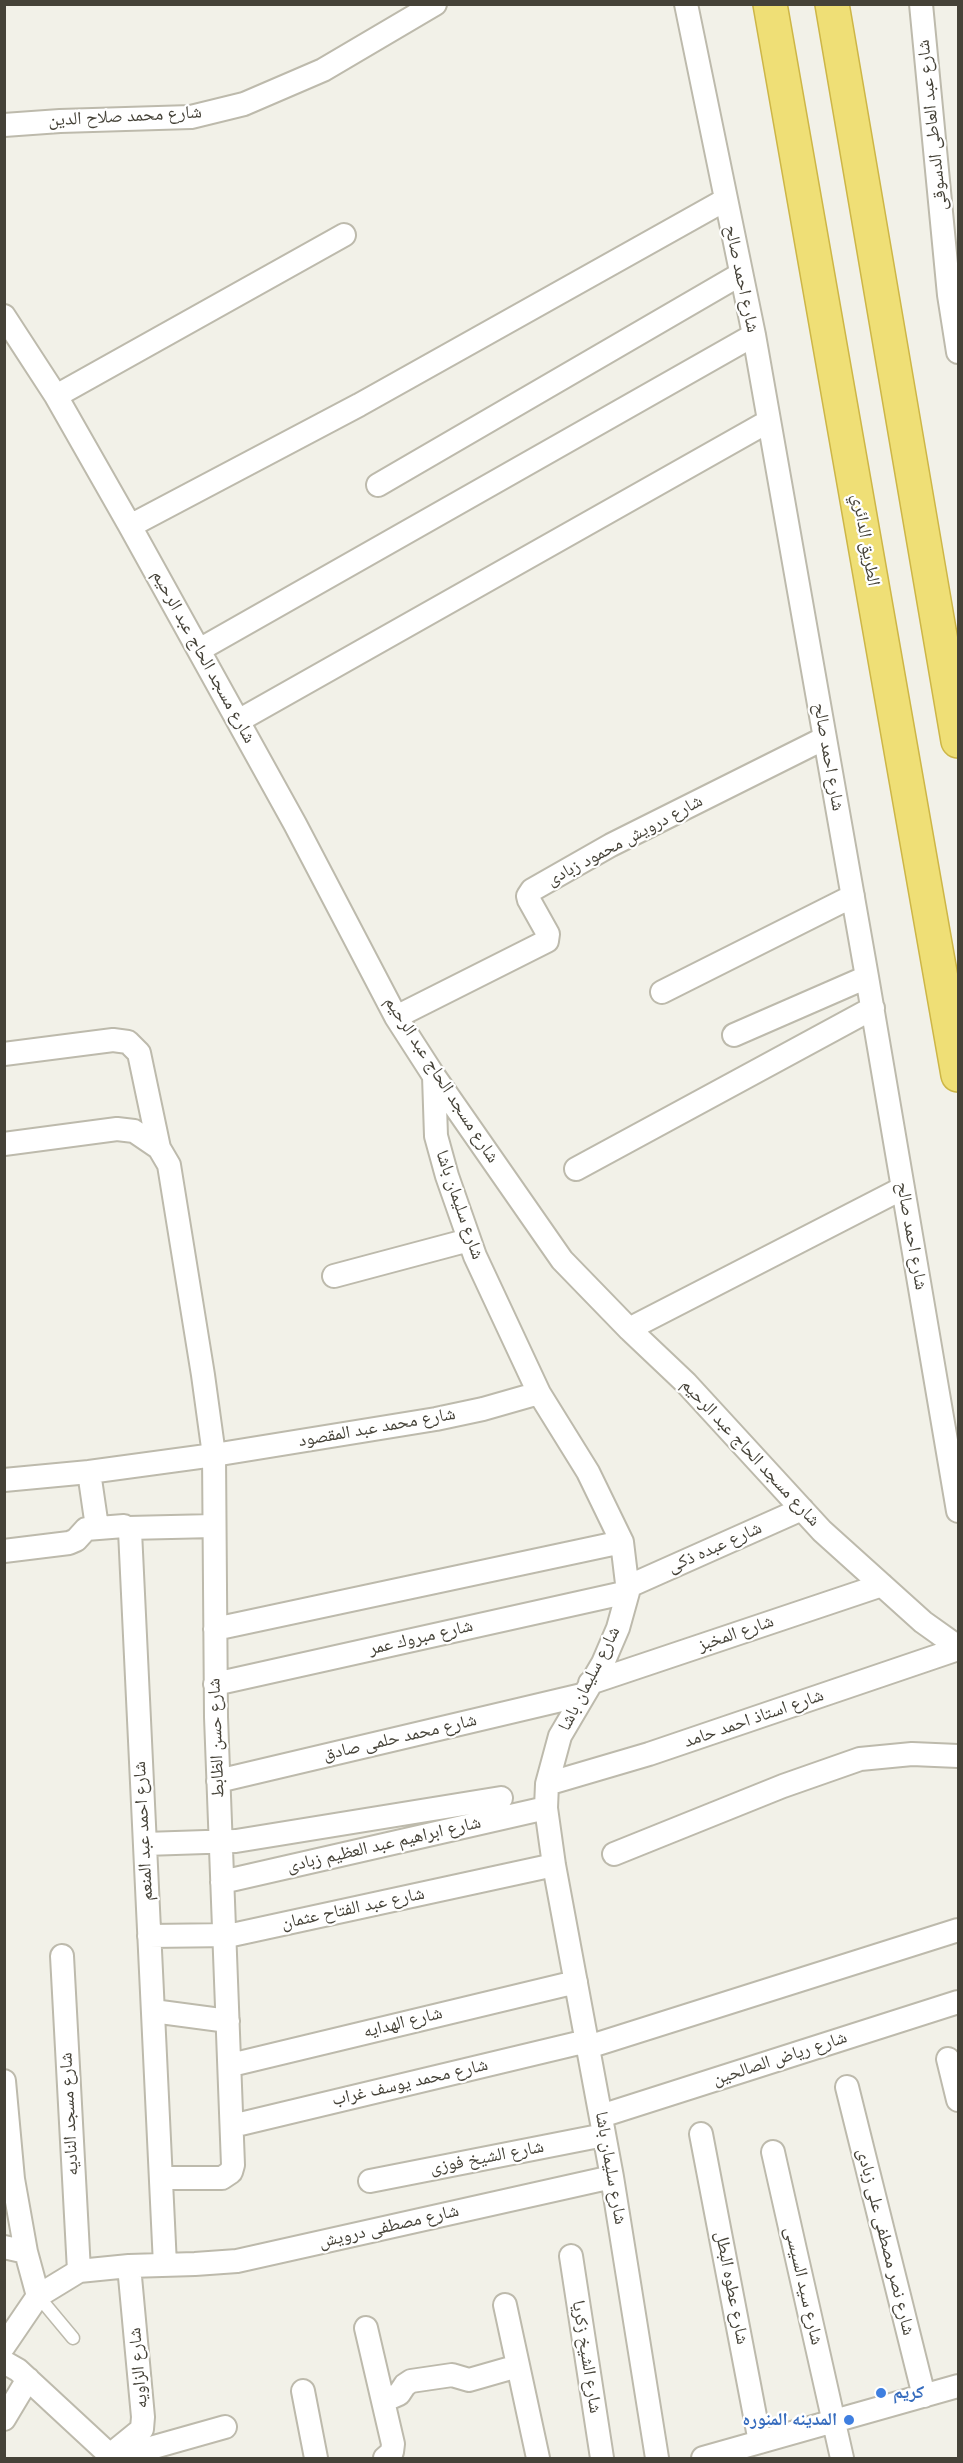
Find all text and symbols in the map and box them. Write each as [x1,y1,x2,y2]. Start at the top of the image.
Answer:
street label: شارع عبد العاطى الدسوقى [913,39,953,211]
street label: شارع محمد صلاح الدين [48,102,202,132]
street label: شارع احمد صالح [719,223,763,335]
street label: الطريق الدائري [846,492,884,588]
street label: شارع مسجد الحاج عبد الرحيم [146,567,260,747]
street label: شارع احمد صالح [808,701,848,813]
street label: شارع درويش محمود زبادى [543,791,707,891]
street label: شارع مسجد الحاج عبد الرحيم [379,993,503,1167]
street label: شارع سليمان باشا [430,1147,488,1263]
street label: شارع احمد صالح [891,1180,931,1292]
street label: شارع مسجد الحاج عبد الرحيم [676,1375,824,1531]
street label: شارع محمد عبد المقصود [297,1404,457,1452]
street label: شارع عبده ذكى [665,1518,765,1578]
street label: شارع المخبز [695,1611,777,1657]
street label: شارع مبروك عمر [367,1616,475,1660]
street label: شارع سليمان باشا [554,1623,626,1735]
street label: شارع حسن الظابط [204,1678,230,1798]
street label: شارع استاذ احمد حامد [681,1685,827,1753]
street label: شارع محمد حلمى صادق [321,1710,479,1766]
street label: شارع احمد عبد المنعم [130,1761,158,1901]
street label: شارع ابراهيم عبد العظيم زبادى [285,1812,483,1878]
street label: شارع عبد الفتاح عثمان [279,1883,427,1935]
street label: شارع الهدايه [361,2003,445,2043]
street label: شارع رياض الصالحين [710,2027,850,2091]
street label: شارع مسجد الناديه [56,2052,84,2176]
street label: شارع محمد يوسف غراب [330,2055,490,2111]
street label: شارع سليمان باشا [589,2110,631,2226]
street label: شارع الشيخ فوزى [428,2136,546,2180]
street label: شارع نصر مصطفى على زبادى [851,2146,919,2338]
street label: شارع مصطفى درويش [317,2200,461,2254]
street label: شارع سيد السيسى [779,2225,827,2347]
street label: شارع عطوه البطل [709,2230,753,2346]
street label: شارع الشيخ زكريا [566,2299,606,2415]
street label: شارع الزاويه [125,2327,153,2409]
place label: كريم [893,2382,924,2404]
marker: كريم [874,2386,888,2400]
place label: المدينه المنوره [743,2409,837,2431]
marker: المدينه المنوره [842,2413,856,2427]

